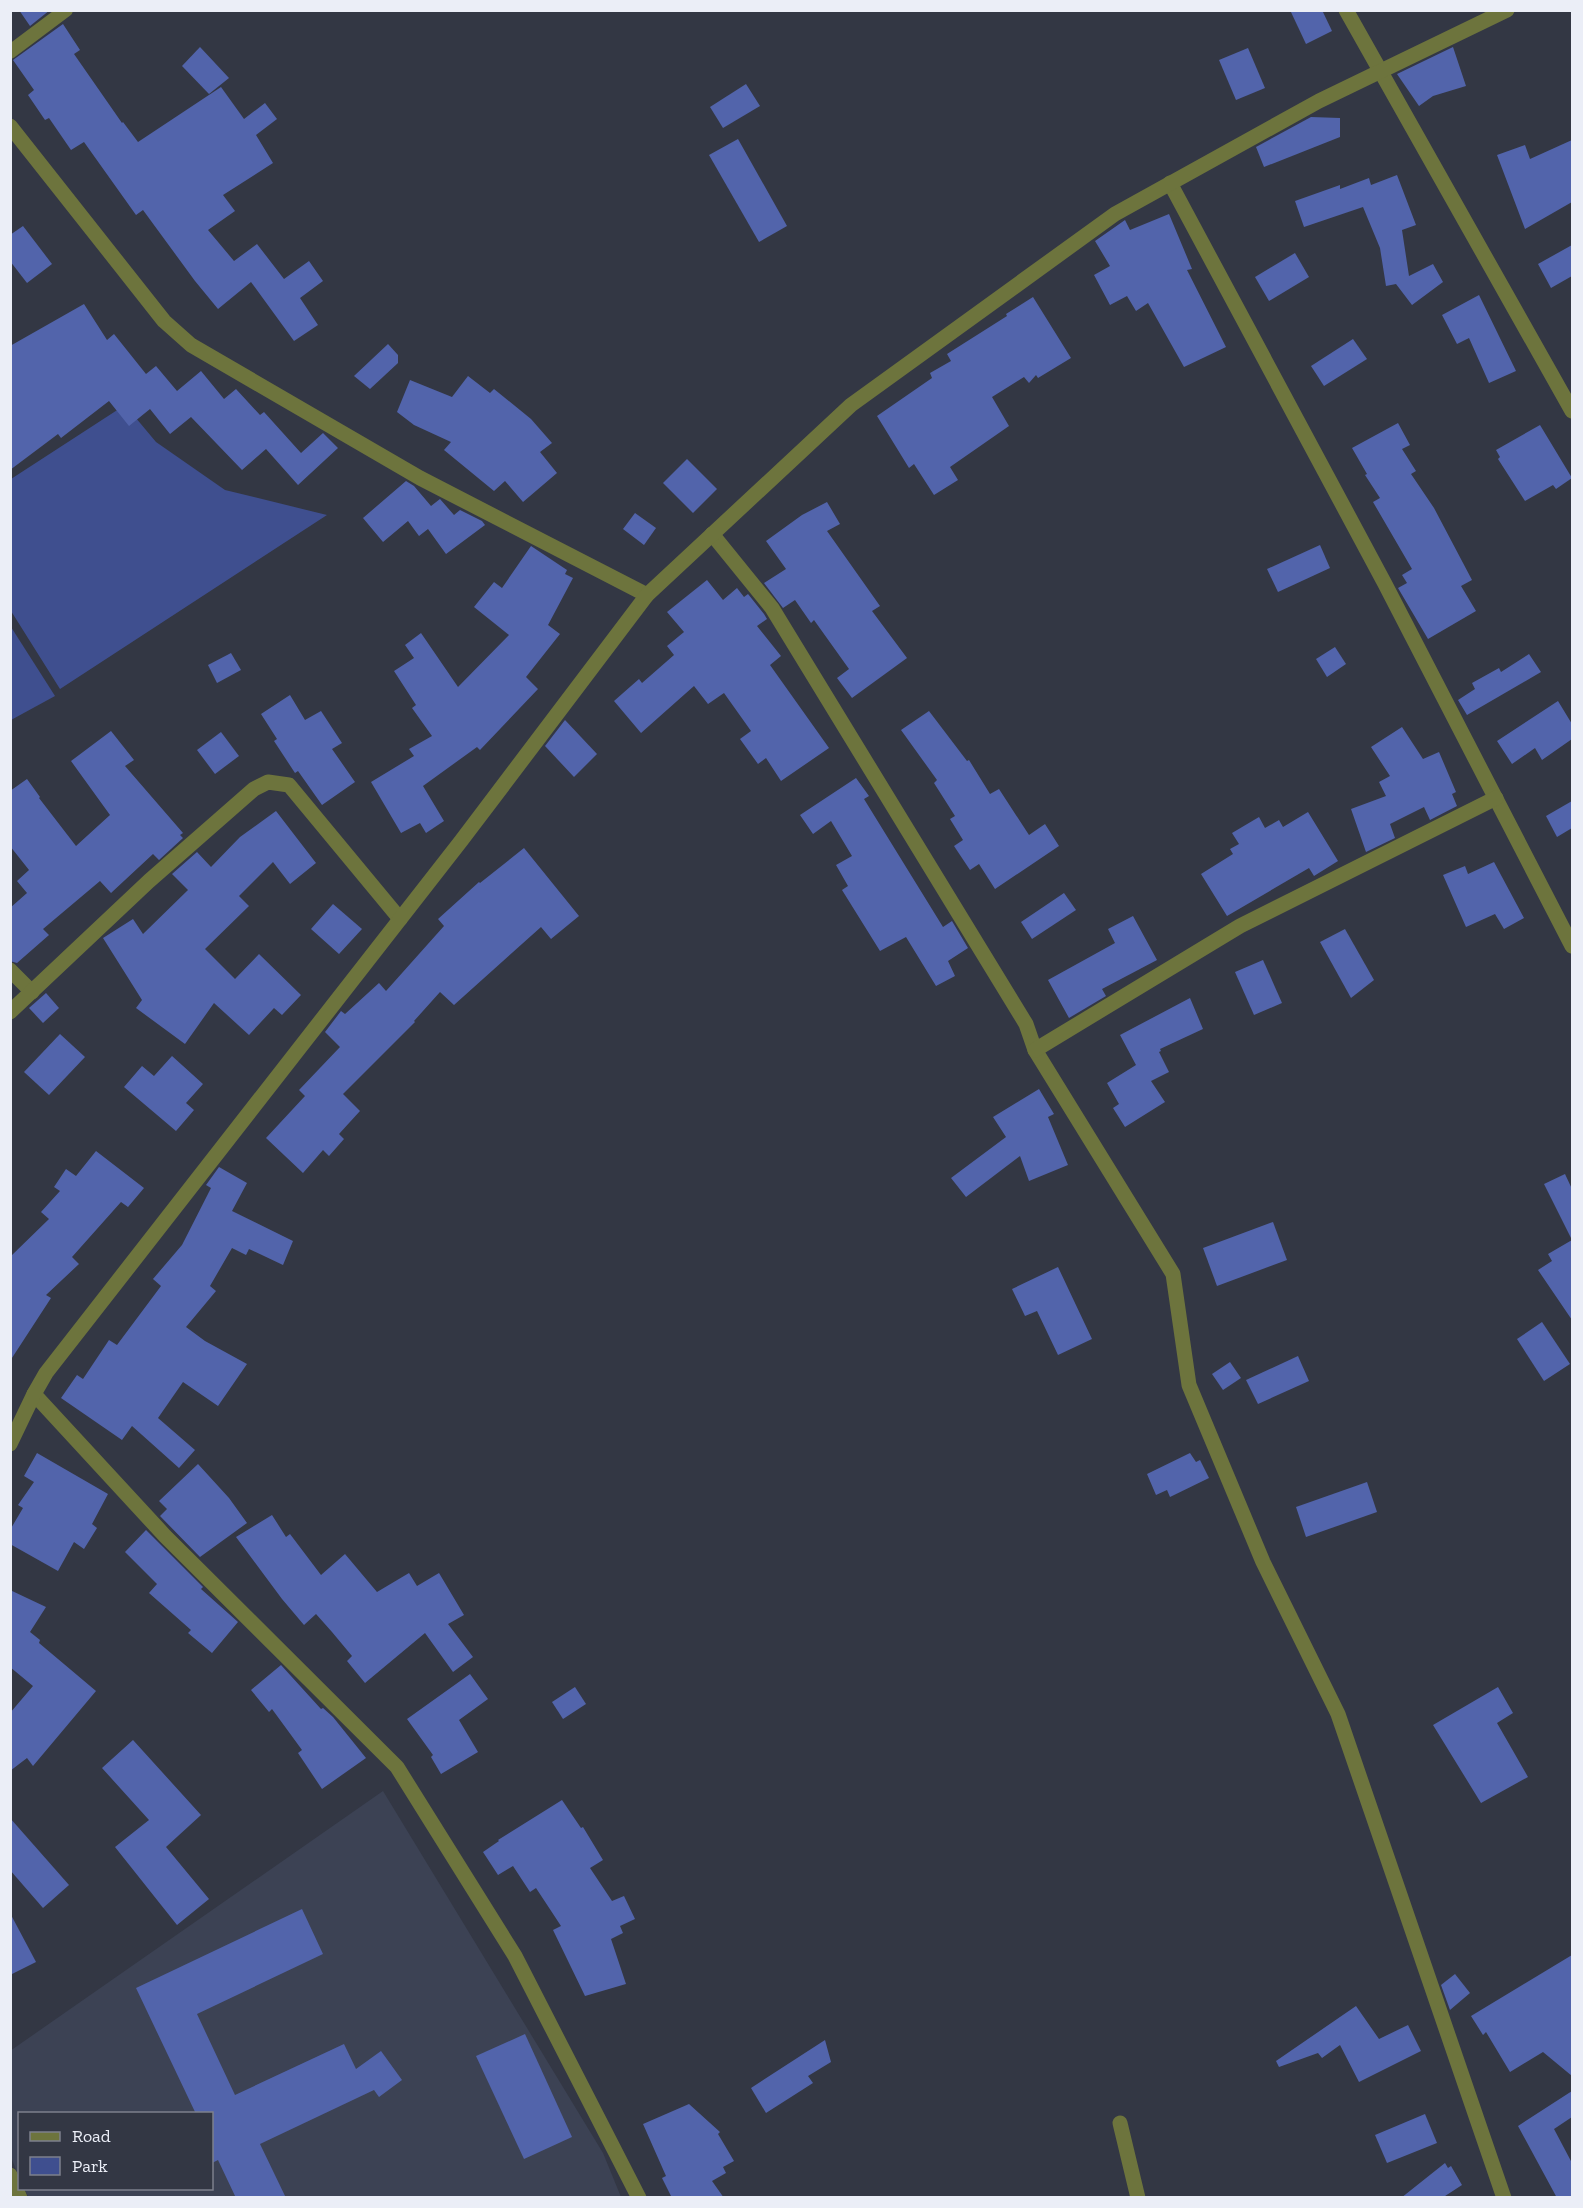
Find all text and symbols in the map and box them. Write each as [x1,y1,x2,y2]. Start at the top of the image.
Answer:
legend [18,2112,213,2190]
text: Road [72,2125,111,2147]
text: Park [72,2155,108,2177]

